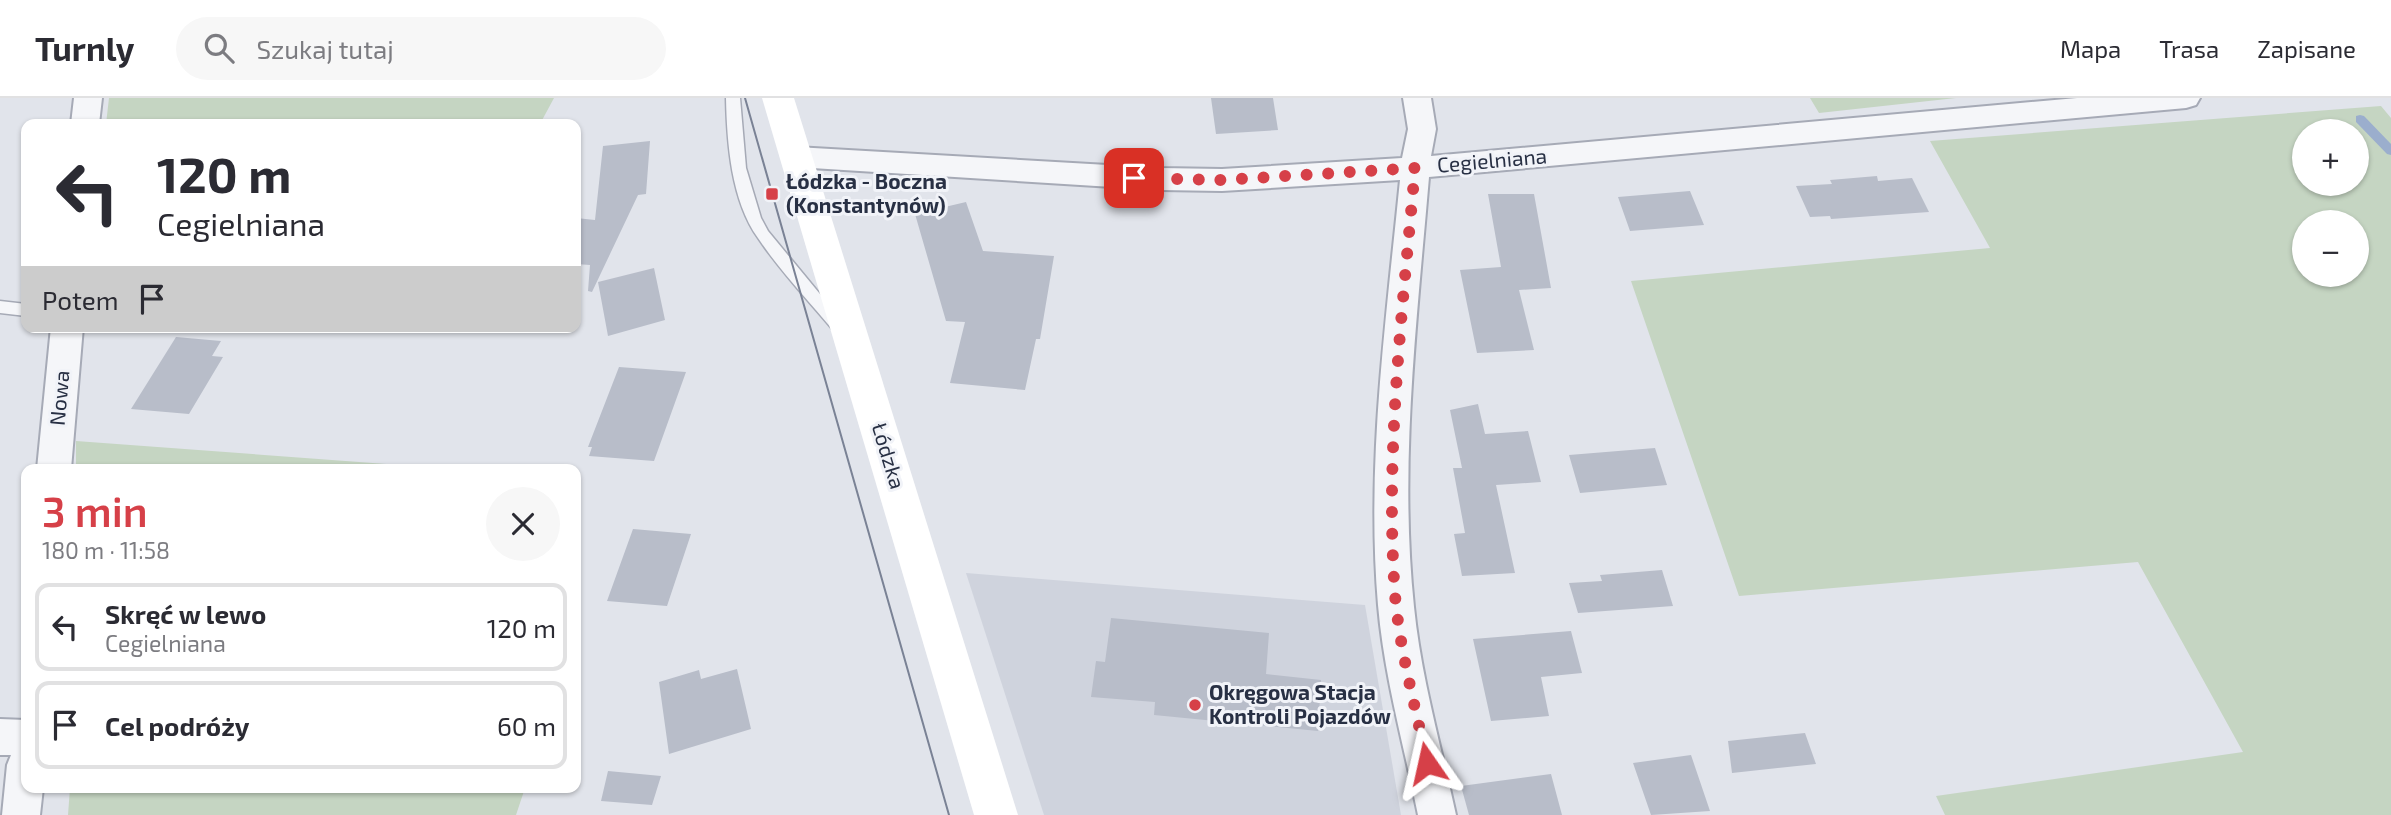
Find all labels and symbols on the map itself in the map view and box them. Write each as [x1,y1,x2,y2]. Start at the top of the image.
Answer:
street label: Cegielniana [1436,142,1548,177]
pin [1104,148,1164,208]
place label: Łódzka - Boczna (Konstantynów) [786,168,947,218]
marker: Łódzka - Boczna (Konstantynów) [764,186,780,202]
street label: Nowa [44,369,73,427]
street label: Łódzka [868,419,911,492]
place label: Okręgowa Stacja Kontroli Pojazdów [1209,679,1391,728]
marker: Okręgowa Stacja Kontroli Pojazdów [1187,697,1203,713]
position arrow [1390,726,1464,800]

